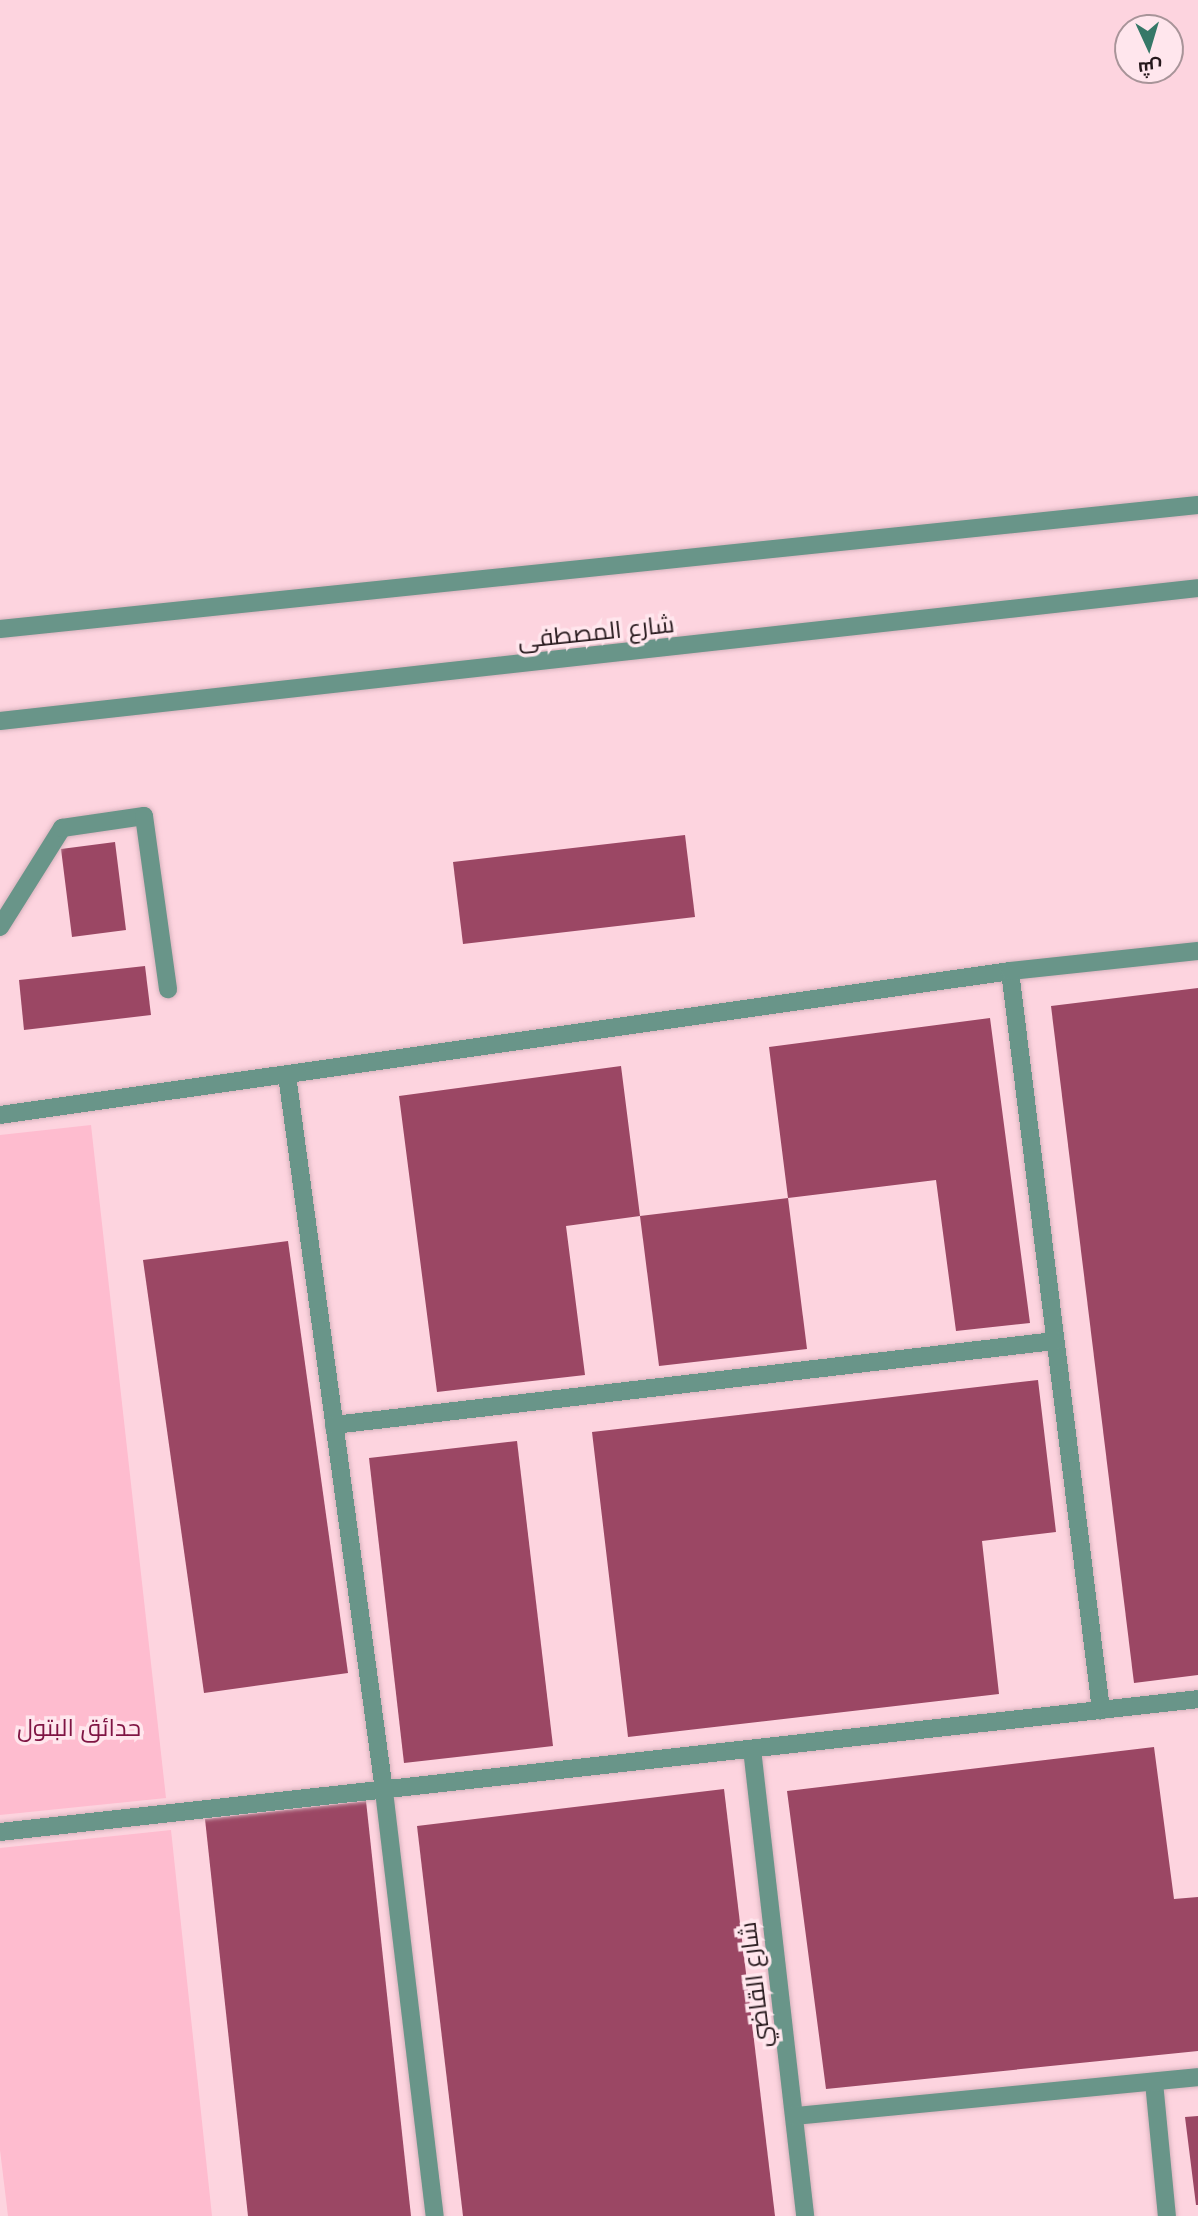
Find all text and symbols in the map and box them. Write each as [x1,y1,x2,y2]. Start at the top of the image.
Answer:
north arrow [1114,14,1184,84]
text: ش [1137,57,1163,80]
street label: شارع المصطفى [516,609,676,655]
park label: حدائق البتول [17,1714,141,1742]
street label: شارع القاضي [733,1920,777,2050]

